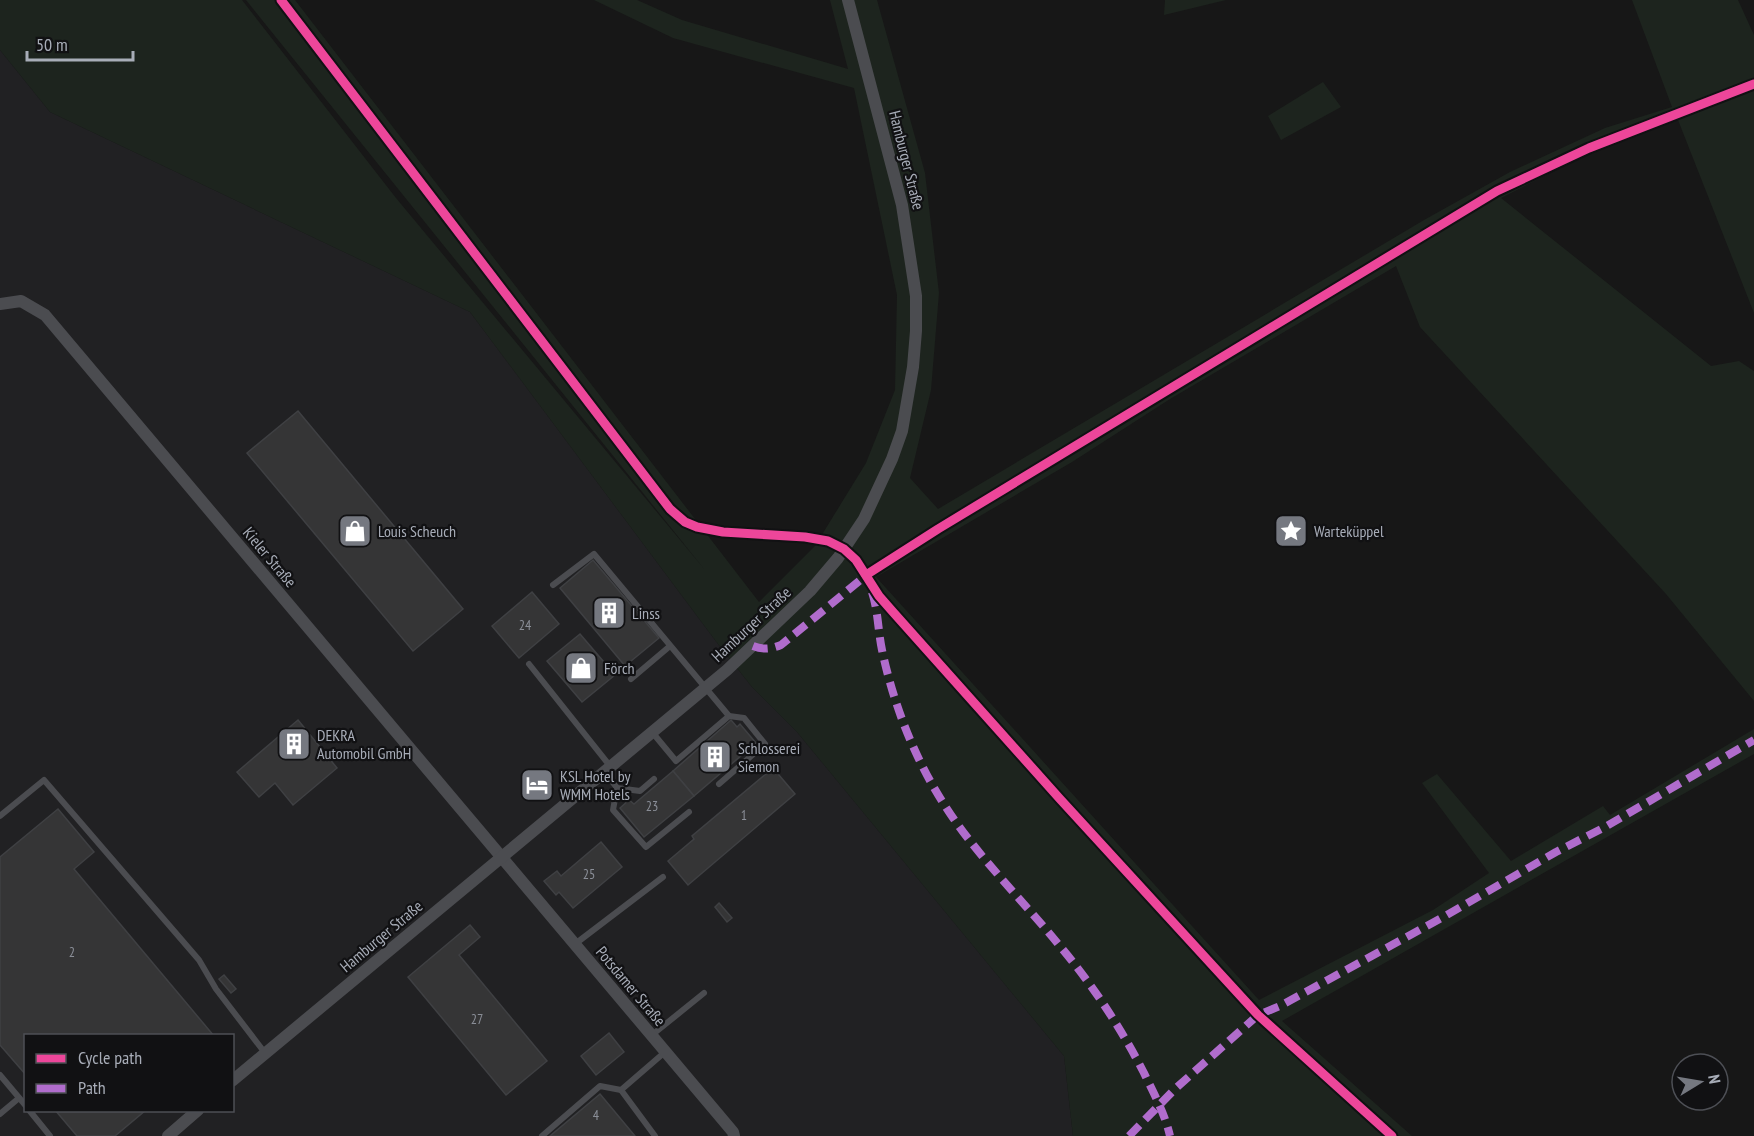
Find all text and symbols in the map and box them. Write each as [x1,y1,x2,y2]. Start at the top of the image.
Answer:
scale bar [27,24,134,62]
text: 50 m [36,33,68,56]
street label: Hamburger Straße [885,108,929,212]
shop icon: Louis Scheuch [337,513,373,549]
place icon: Warteküppel [1273,513,1309,549]
place label: Louis Scheuch [378,521,456,541]
place label: Warteküppel [1314,521,1384,541]
street label: Kieler Straße [239,523,301,591]
street label: Hamburger Straße [707,582,795,666]
building icon: Linss [591,595,627,631]
place label: Linss [632,603,660,623]
house number: 24 [519,616,532,634]
shop icon: Förch [563,650,599,686]
place label: Förch [604,658,635,678]
place label: DEKRA Automobil GmbH [317,725,411,763]
building icon: DEKRA Automobil GmbH [276,726,312,762]
place label: Schlosserei Siemon [738,738,800,776]
building icon: Schlosserei Siemon [697,739,733,775]
place label: KSL Hotel by WMM Hotels [560,766,631,804]
hotel icon: KSL Hotel by WMM Hotels [519,767,555,803]
house number: 23 [646,797,658,815]
house number: 1 [741,806,747,824]
house number: 25 [583,865,595,883]
street label: Hamburger Straße [336,896,426,976]
street label: Potsdamer Straße [592,942,670,1030]
house number: 2 [69,943,75,961]
house number: 27 [471,1010,483,1028]
legend [24,1034,234,1112]
text: Cycle path [78,1046,142,1069]
north arrow [1670,1052,1730,1112]
text: N [1704,1073,1725,1085]
text: Path [78,1076,106,1099]
house number: 4 [593,1106,600,1124]

